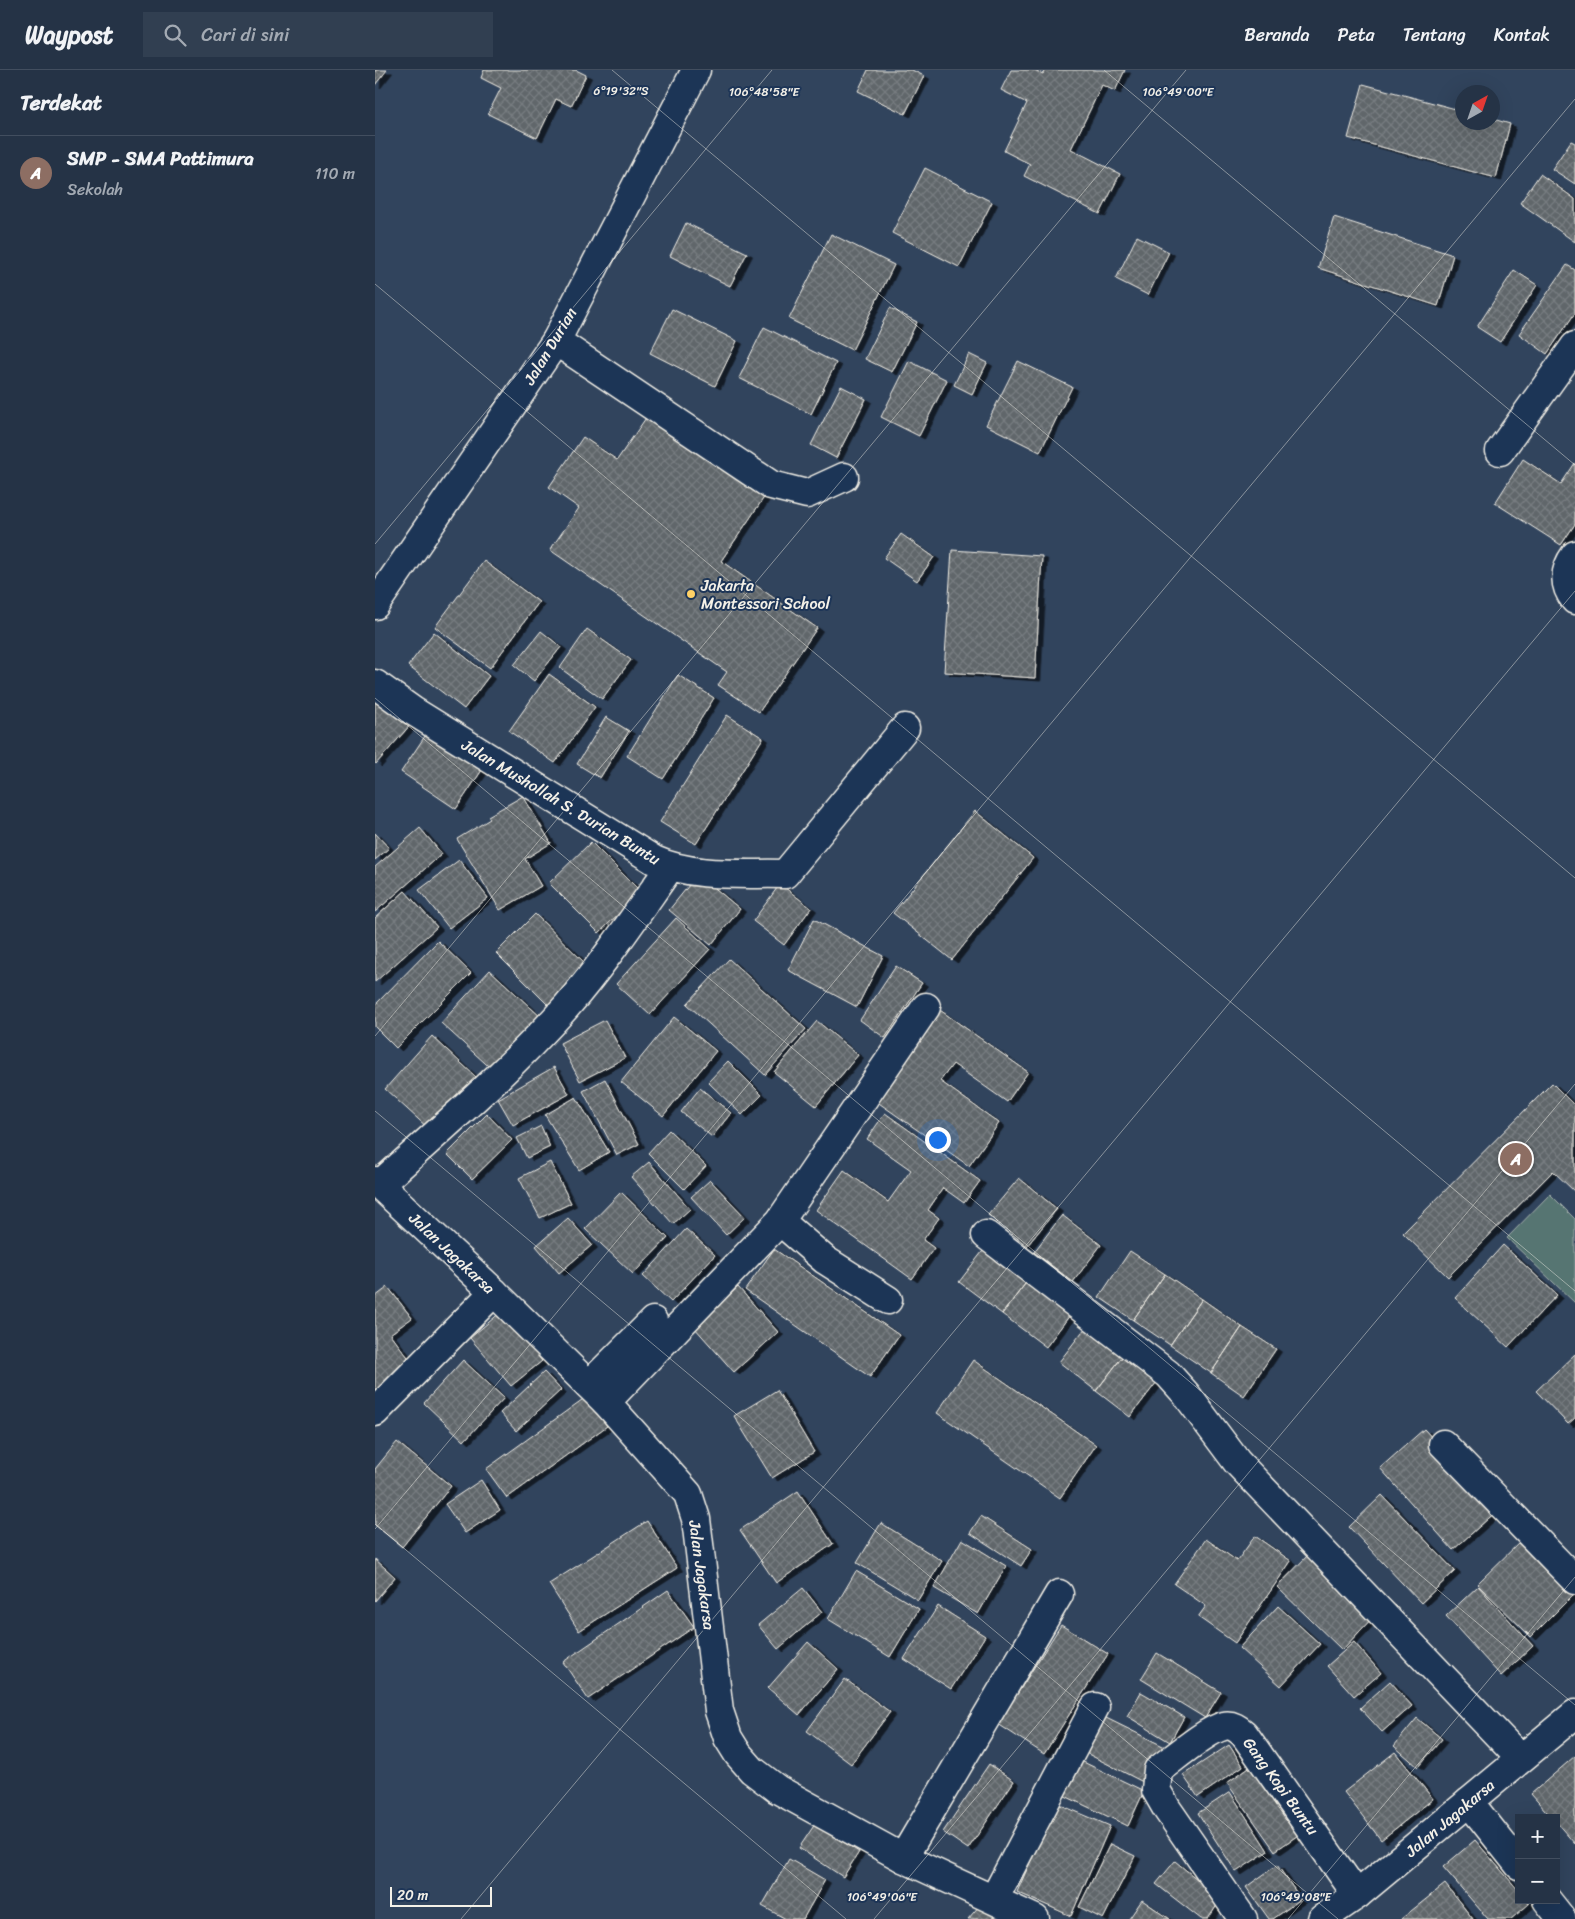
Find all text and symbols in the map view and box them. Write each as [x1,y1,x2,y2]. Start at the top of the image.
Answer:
search box [143,12,493,57]
text: Waypost [25,14,113,56]
text: Cari di sini [201,18,289,51]
text: Beranda [1244,19,1310,51]
text: Peta [1338,19,1375,51]
text: Tentang [1403,19,1466,51]
text: Kontak [1494,19,1550,51]
icon: search [161,21,189,49]
text: 6°19'32"S [594,80,649,102]
text: 106°48'58"E [729,81,800,103]
text: 106°49'00"E [1143,81,1215,103]
text: Terdekat [20,84,102,122]
north arrow [1455,85,1500,130]
text: SMP - SMA Pattimura [67,142,254,175]
text: A [31,159,41,188]
text: 110 m [315,159,355,188]
text: Sekolah [67,175,123,204]
street label: Jalan Durian [515,301,585,391]
place label: Jakarta Montessori School [700,571,830,618]
marker: Jakarta Montessori School [685,588,697,600]
street label: Jalan Mushollah S. Durian Buntu [455,730,666,873]
your location [925,1127,951,1153]
pin: A [1500,1140,1532,1178]
street label: Jalan Jagakarsa [401,1204,502,1301]
street label: Jalan Jagakarsa [680,1517,724,1632]
street label: Gang Kopi Buntu [1235,1731,1327,1842]
street label: Jalan Jagakarsa [1398,1771,1502,1865]
map controls [1515,1814,1560,1904]
button: + [1515,1814,1560,1859]
button: − [1515,1859,1560,1904]
text: 20 m [397,1883,428,1908]
scale bar [390,1884,493,1907]
text: 106°49'06"E [847,1886,918,1908]
text: 106°49'08"E [1261,1886,1333,1908]

